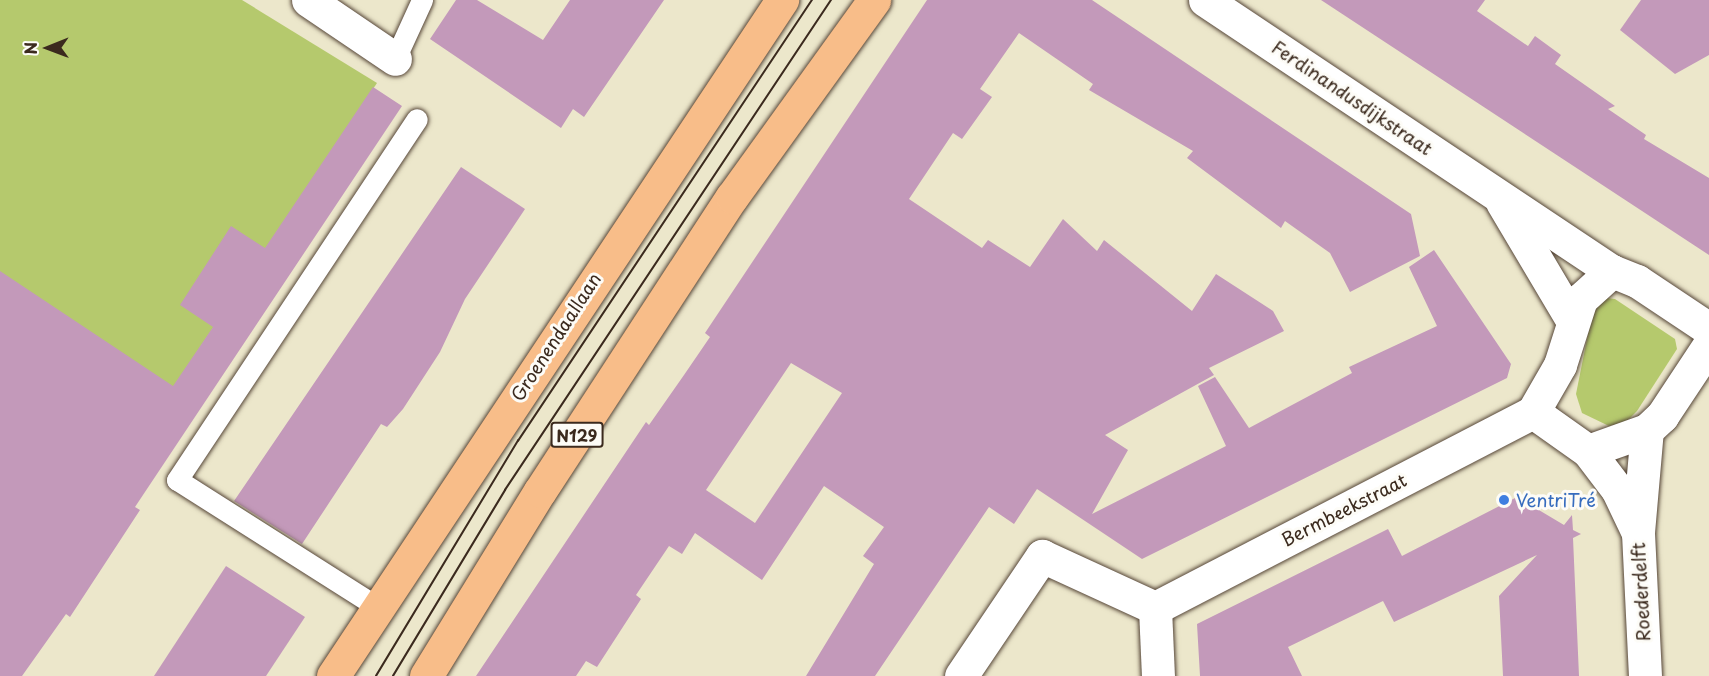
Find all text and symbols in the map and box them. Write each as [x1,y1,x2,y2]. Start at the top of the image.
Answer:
north arrow [18,18,78,78]
street label: Ferdinandusdijkstraat [1268,36,1436,160]
text: N [18,42,42,55]
street label: Groenendaallaan [507,269,605,405]
road number: N129 [550,422,604,448]
street label: Bermbeekstraat [1278,469,1410,551]
place label: VentriTré [1516,489,1596,511]
marker: VentriTré [1497,493,1511,507]
street label: Roederdelft [1628,542,1654,642]

